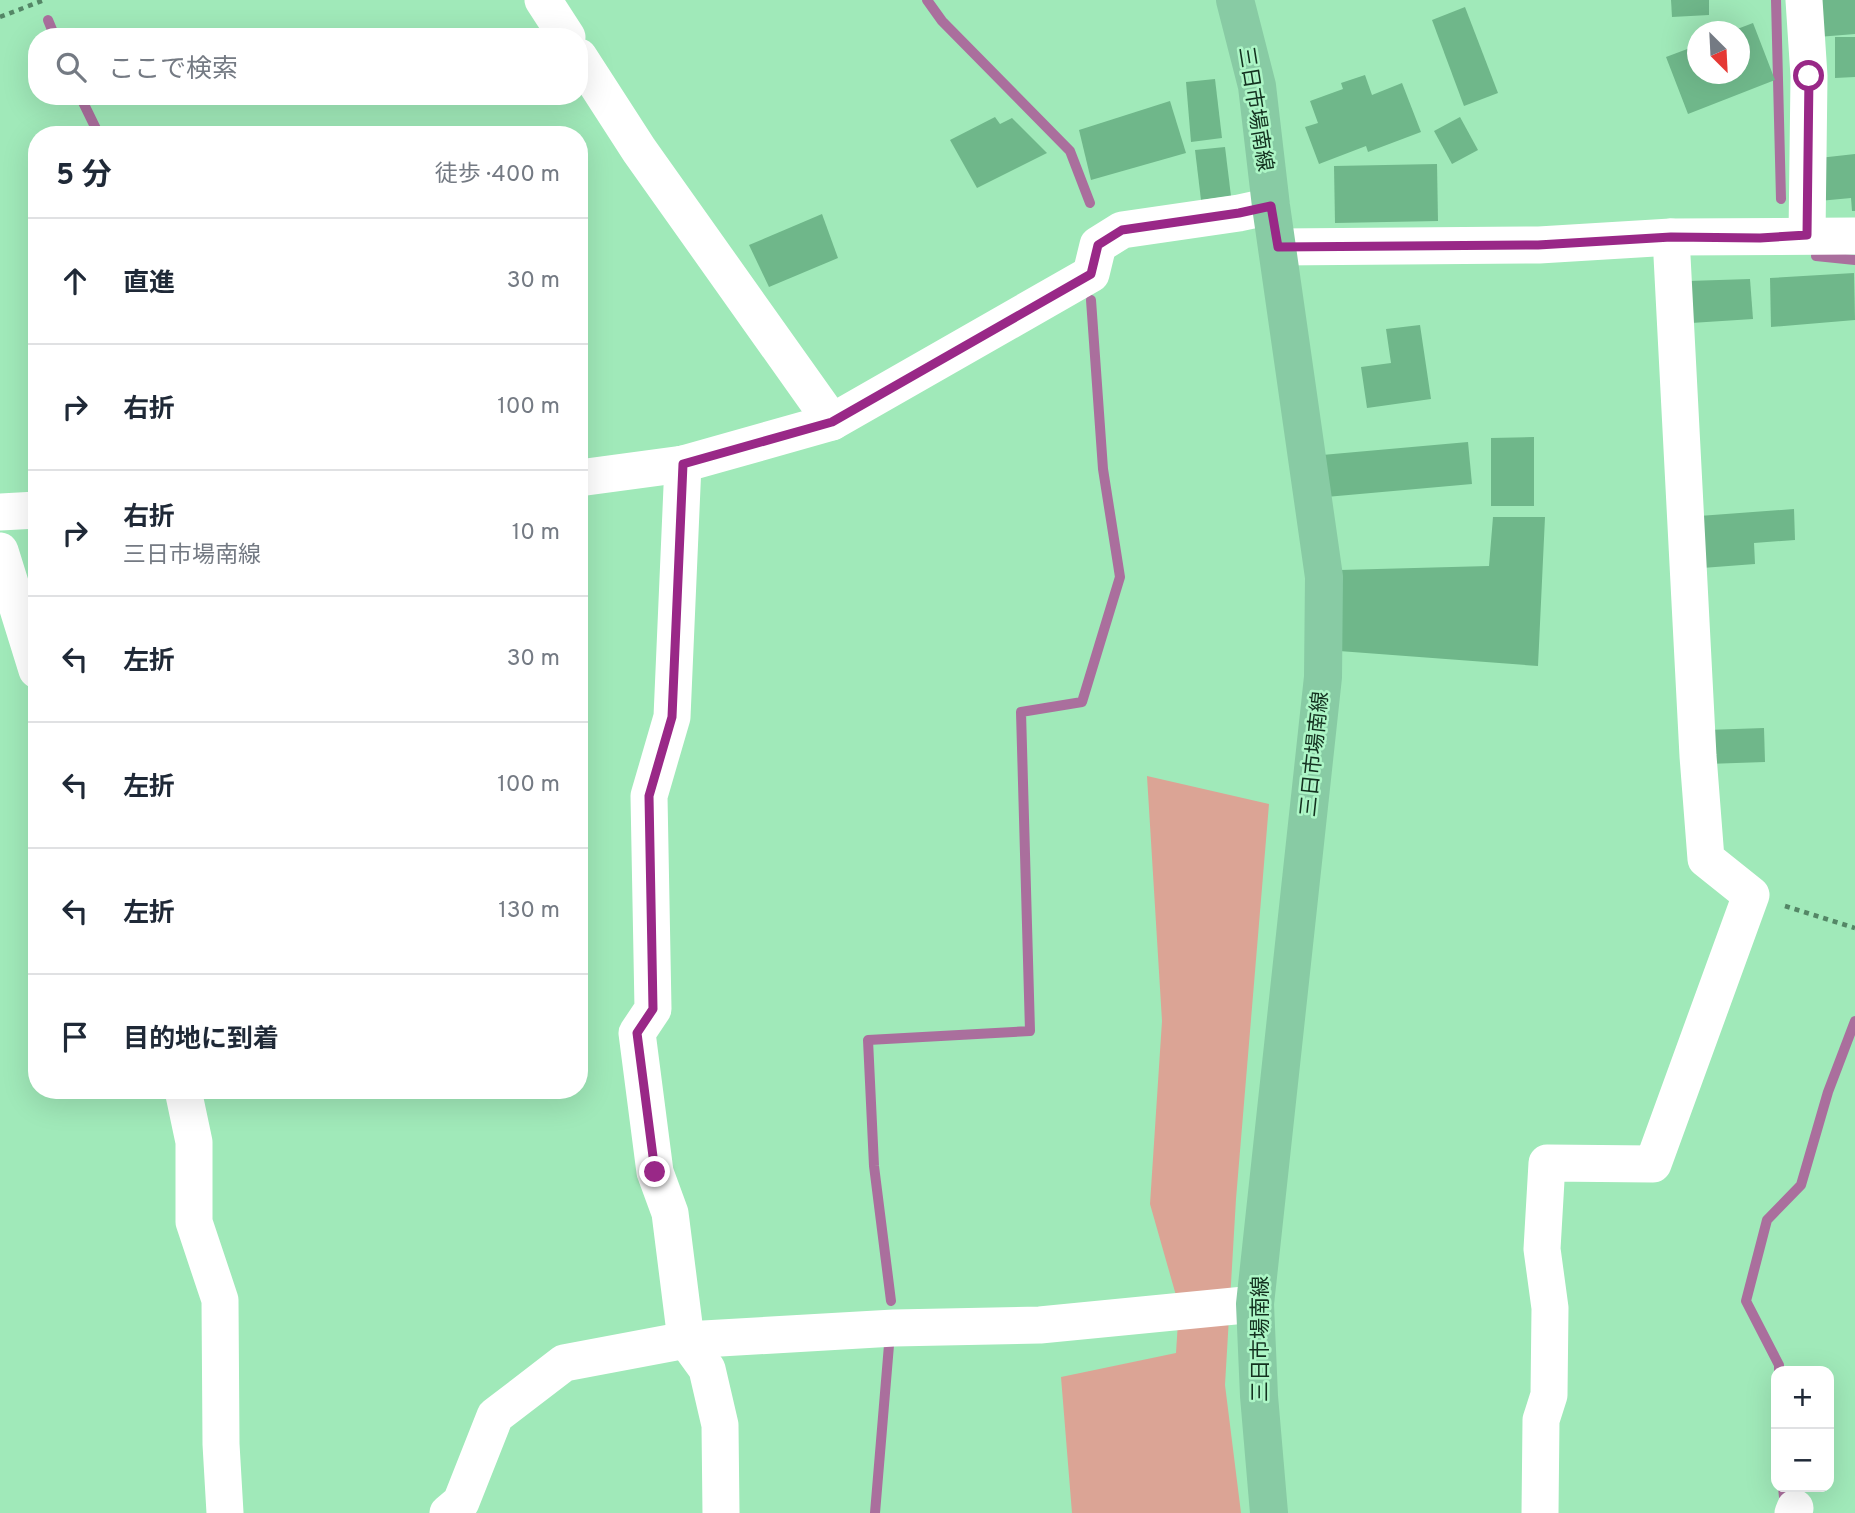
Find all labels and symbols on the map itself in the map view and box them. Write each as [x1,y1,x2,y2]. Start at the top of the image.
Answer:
north arrow [1687,21,1750,84]
street label: 三日市場南線 [1231,45,1278,174]
route start [1793,60,1824,91]
street label: 三日市場南線 [1295,690,1336,818]
route end [639,1156,670,1187]
street label: 三日市場南線 [1248,1276,1275,1402]

